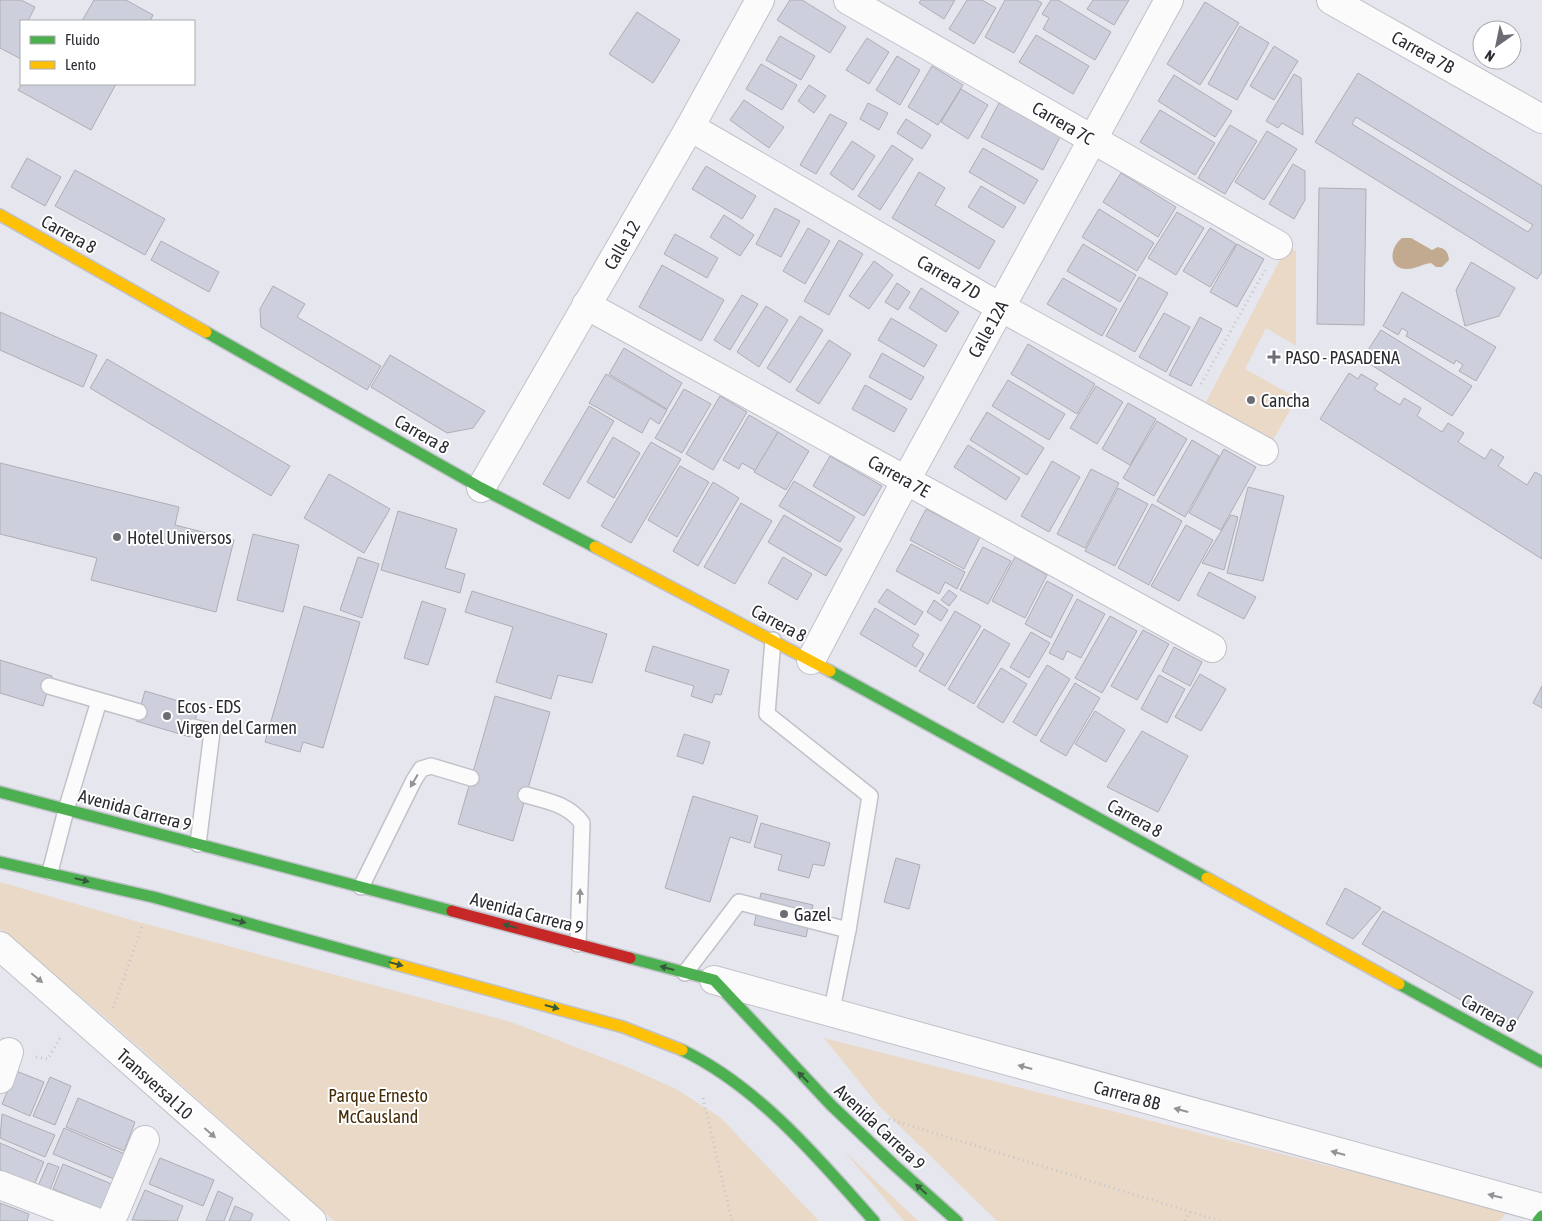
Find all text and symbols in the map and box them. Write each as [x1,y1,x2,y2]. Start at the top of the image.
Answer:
legend [20,20,195,85]
north arrow [1472,20,1522,70]
street label: Carrera 7B [1388,26,1458,78]
text: Fluido [65,31,100,48]
text: N [1482,47,1498,65]
text: Lento [65,56,96,73]
street label: Carrera 7C [1028,97,1098,149]
street label: Carrera 8 [38,210,100,258]
street label: Calle 12 [600,217,644,273]
street label: Carrera 7D [914,251,984,303]
street label: Calle 12A [964,297,1012,361]
place label: PASO - PASADENA [1285,347,1400,368]
marker: PASO - PASADENA [1267,350,1281,364]
place label: Cancha [1261,390,1310,411]
marker: Cancha [1245,394,1257,406]
street label: Carrera 8 [391,410,453,458]
street label: Carrera 7E [865,451,934,502]
place label: Hotel Universos [127,527,232,548]
marker: Hotel Universos [111,531,123,543]
street label: Carrera 8 [748,600,810,646]
place label: Ecos - EDS Virgen del Carmen [177,696,297,738]
marker: Ecos - EDS Virgen del Carmen [161,710,173,722]
one-way arrow [409,775,418,788]
street label: Avenida Carrera 9 [76,785,194,835]
street label: Carrera 8 [1104,794,1166,842]
one-way arrow [74,876,89,884]
one-way arrow [576,887,584,903]
street label: Avenida Carrera 9 [468,888,586,938]
place label: Gazel [794,904,831,925]
marker: Gazel [778,908,790,920]
one-way arrow [232,917,247,925]
one-way arrow [502,922,517,930]
one-way arrow [388,960,403,968]
one-way arrow [659,964,674,972]
one-way arrow [30,972,43,983]
street label: Carrera 8 [1458,989,1520,1037]
one-way arrow [545,1003,560,1011]
street label: Transversal 10 [113,1044,197,1124]
one-way arrow [1017,1063,1032,1071]
one-way arrow [797,1071,809,1083]
street label: Carrera 8B [1091,1076,1163,1114]
street label: Avenida Carrera 9 [830,1080,930,1174]
park label: Parque Ernesto McCausland [328,1085,428,1127]
one-way arrow [1174,1106,1189,1114]
one-way arrow [204,1127,216,1139]
one-way arrow [1330,1149,1345,1157]
one-way arrow [915,1183,927,1195]
one-way arrow [1487,1191,1502,1199]

